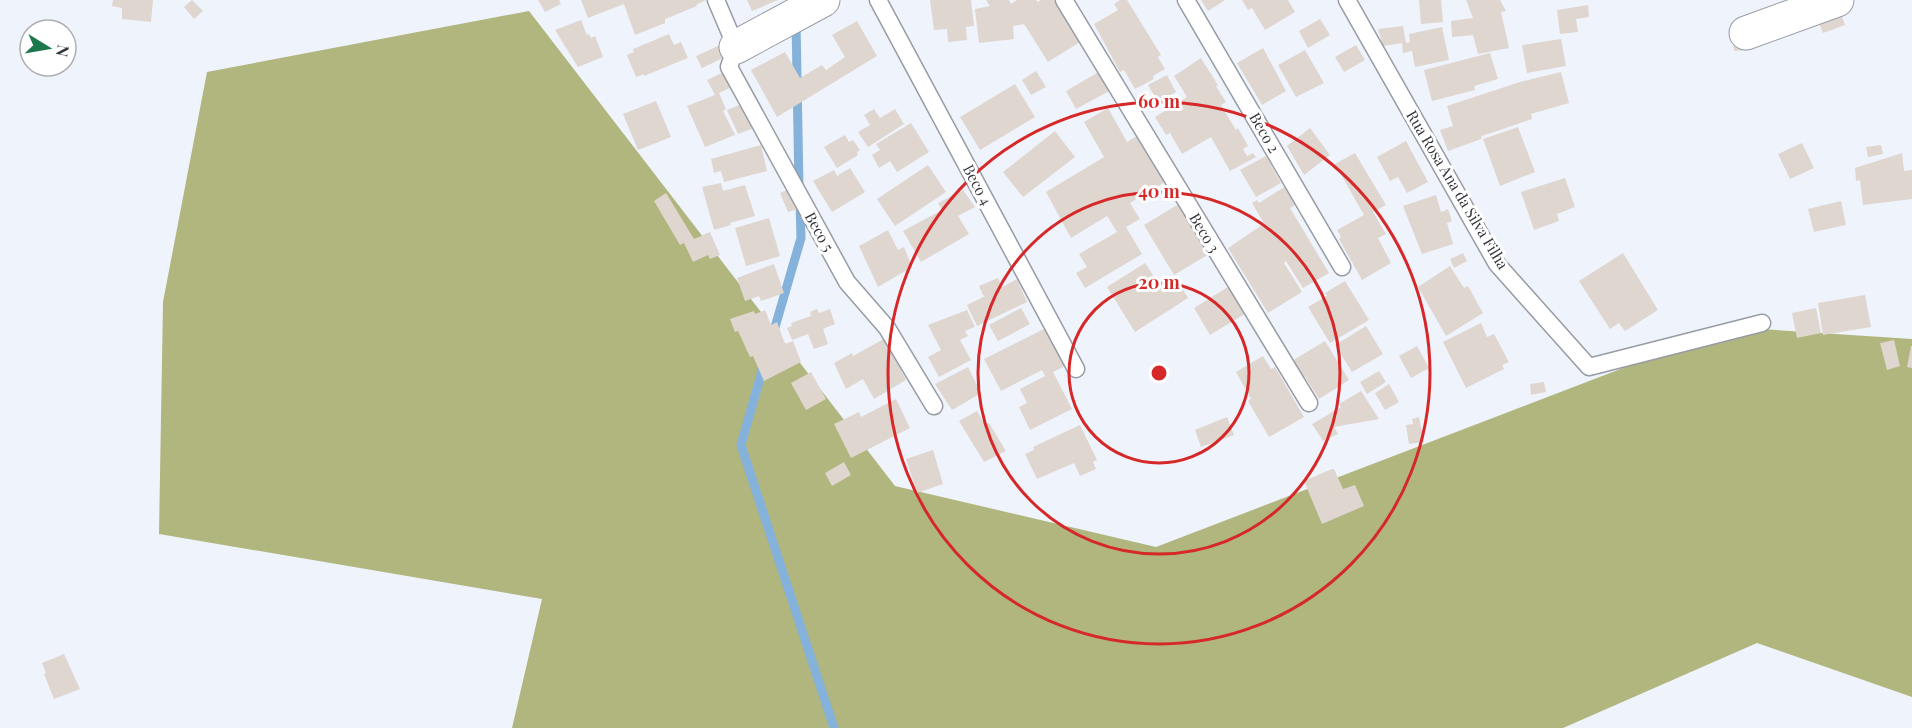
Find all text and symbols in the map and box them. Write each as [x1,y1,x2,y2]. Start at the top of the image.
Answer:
north arrow [18,18,78,78]
text: N [52,43,75,59]
text: 60 m [1138,89,1181,113]
street label: Rua Rosa Ana da Silva Filha [1402,106,1514,273]
street label: Beco 2 [1245,109,1284,156]
street label: Beco 4 [959,161,997,208]
text: 40 m [1138,179,1181,203]
street label: Beco 5 [801,208,839,255]
street label: Beco 3 [1185,209,1225,256]
text: 20 m [1138,270,1180,294]
centre of rings [1149,363,1169,383]

